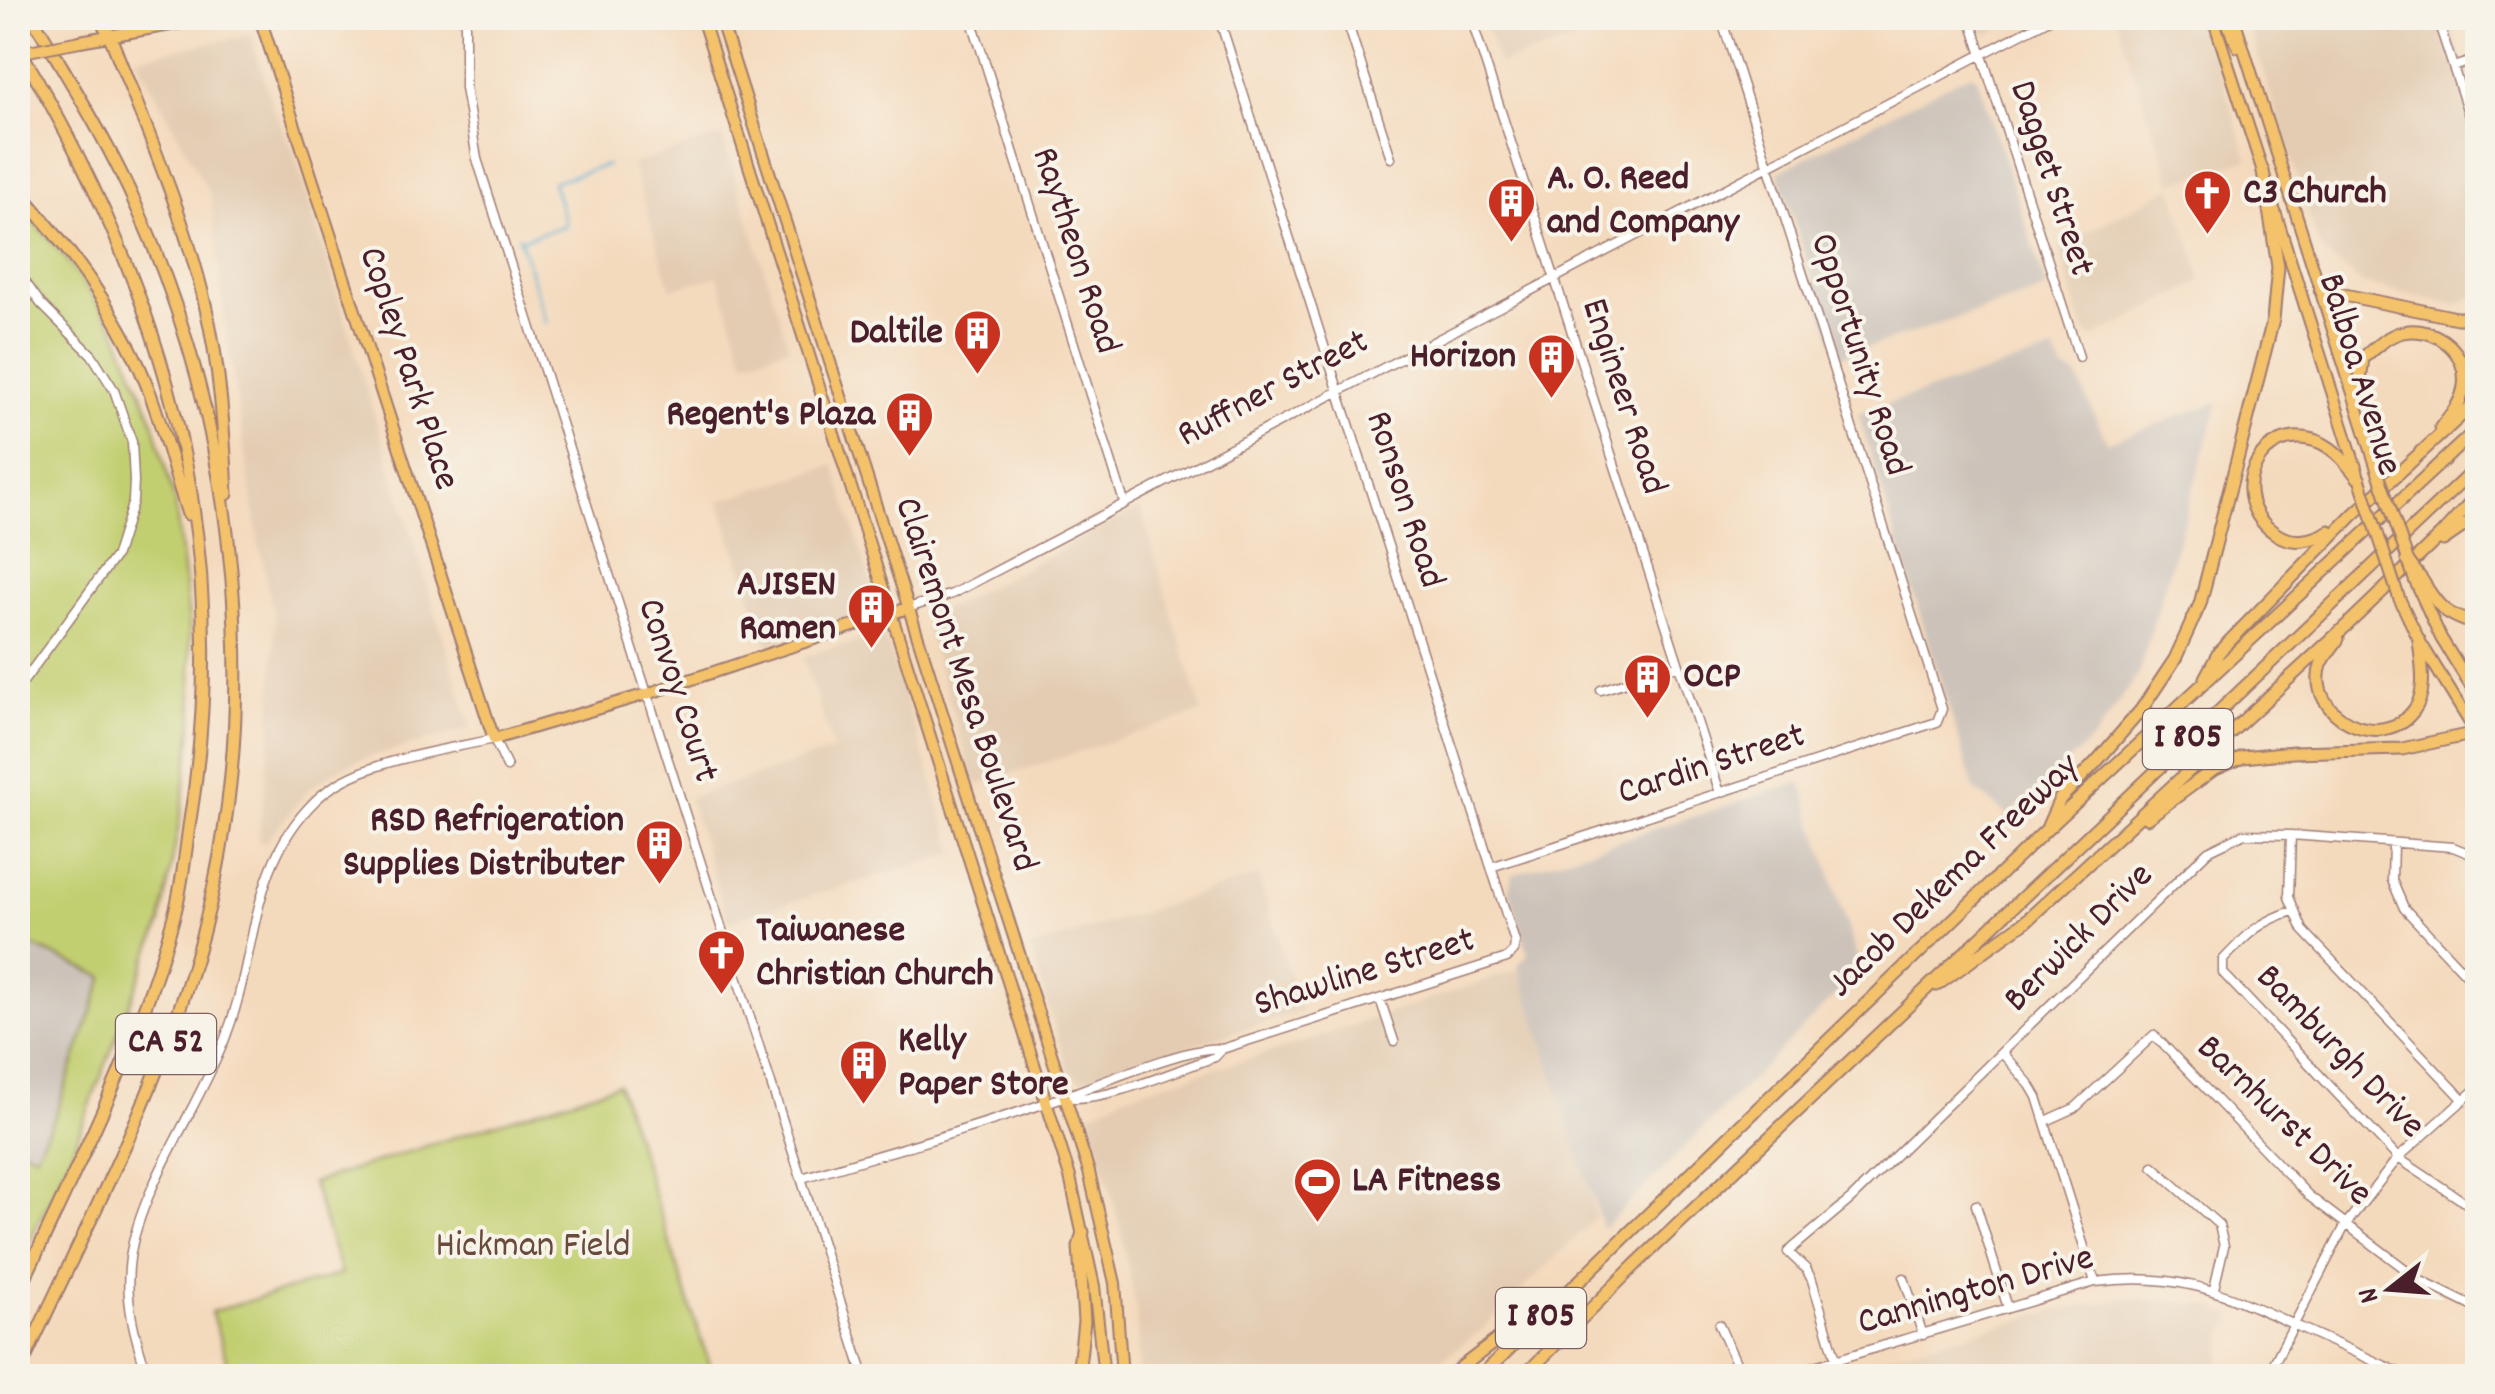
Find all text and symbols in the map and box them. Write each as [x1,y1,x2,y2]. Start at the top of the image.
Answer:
street label: Dagget Street [1993,74,2107,284]
street label: Raytheon Road [1015,141,1133,361]
place label: A. O. Reed and Company [1547,153,1741,252]
place label: C3 Church [2243,167,2387,222]
church icon: C3 Church [2182,168,2234,236]
building icon: A. O. Reed and Company [1486,176,1538,244]
street label: Opportunity Road [1793,227,1923,483]
street label: Copley Park Place [342,240,472,498]
street label: Balboa Avenue [2301,267,2415,483]
street label: Engineer Road [1564,292,1680,502]
place label: Daltile [850,307,943,362]
building icon: Daltile [952,308,1004,376]
street label: Ruffner Street [1168,316,1380,464]
place label: Horizon [1410,331,1516,386]
building icon: Horizon [1525,332,1577,400]
place label: Regent's Plaza [666,389,876,444]
building icon: Regent's Plaza [884,390,936,458]
street label: Ronson Road [1349,404,1457,596]
street label: Clairemont Mesa Boulevard [877,491,1051,879]
place label: AJISEN Ramen [737,559,836,658]
building icon: AJISEN Ramen [845,582,897,650]
street label: Convoy Court [620,592,732,790]
place label: OCP [1683,651,1741,706]
building icon: OCP [1622,652,1674,720]
road number: I 805 [2143,709,2233,769]
street label: Cardin Street [1611,710,1813,822]
street label: Jacob Dekema Freeway [1816,741,2094,1012]
place label: RSD Refrigeration Supplies Distributer [343,795,625,894]
building icon: RSD Refrigeration Supplies Distributer [633,818,685,886]
street label: Berwick Drive [1992,851,2168,1027]
place label: Taiwanese Christian Church [756,905,994,1004]
street label: Shawline Street [1248,914,1482,1034]
church icon: Taiwanese Christian Church [695,928,747,996]
street label: Bamburgh Drive [2241,953,2437,1153]
road number: CA 52 [116,1014,216,1074]
place label: Kelly Paper Store [898,1015,1069,1114]
street label: Barnhurst Drive [2182,1023,2384,1221]
building icon: Kelly Paper Store [837,1038,889,1106]
place label: LA Fitness [1352,1155,1501,1210]
sports icon: LA Fitness [1291,1156,1343,1224]
park label: Hickman Field [436,1220,630,1275]
street label: Cannington Drive [1851,1232,2101,1352]
north arrow [2340,1239,2440,1339]
text: N [2350,1282,2392,1307]
road number: I 805 [1496,1288,1586,1348]

